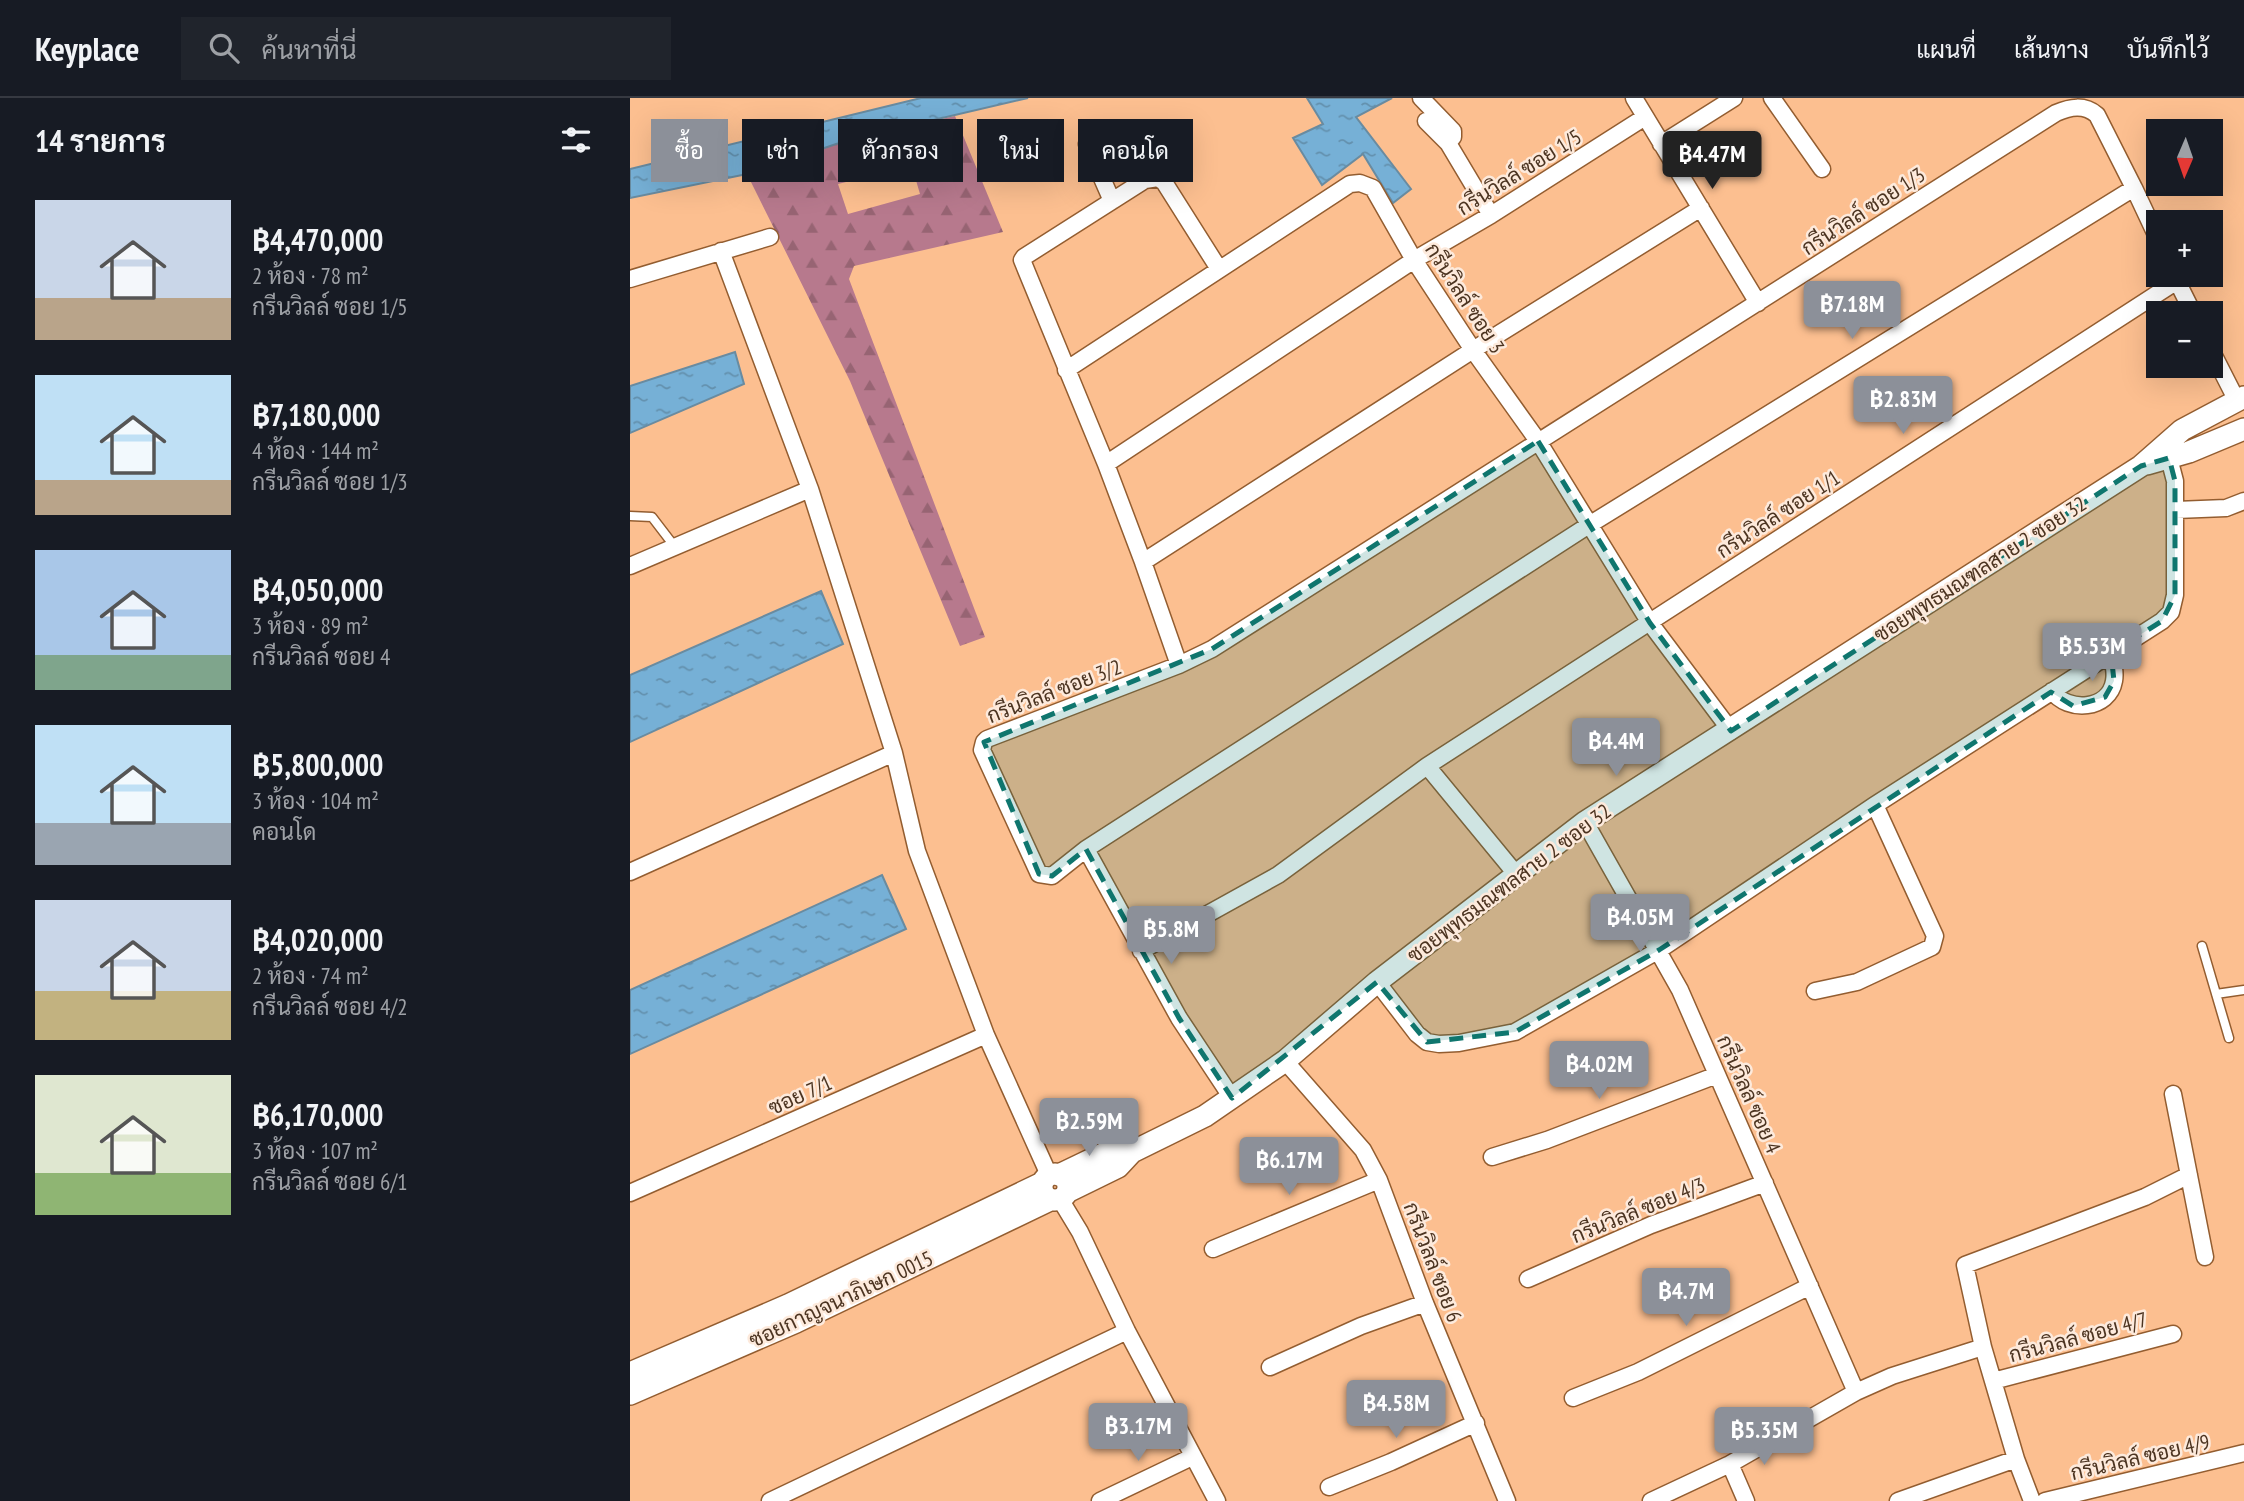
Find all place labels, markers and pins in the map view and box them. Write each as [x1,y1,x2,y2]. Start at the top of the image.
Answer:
pin: ฿4.47M [1655,132,1769,191]
pin: ฿7.18M [1795,282,1909,341]
pin: ฿2.83M [1846,376,1960,436]
pin: ฿5.53M [2035,624,2149,683]
pin: ฿4.4M [1567,718,1665,778]
pin: ฿4.05M [1583,894,1697,954]
pin: ฿5.8M [1122,906,1220,966]
pin: ฿4.02M [1542,1042,1656,1101]
pin: ฿2.59M [1032,1098,1146,1158]
pin: ฿6.17M [1232,1138,1346,1197]
pin: ฿4.7M [1637,1268,1735,1328]
pin: ฿4.58M [1339,1380,1453,1440]
pin: ฿3.17M [1081,1404,1195,1463]
pin: ฿5.35M [1707,1408,1821,1467]

